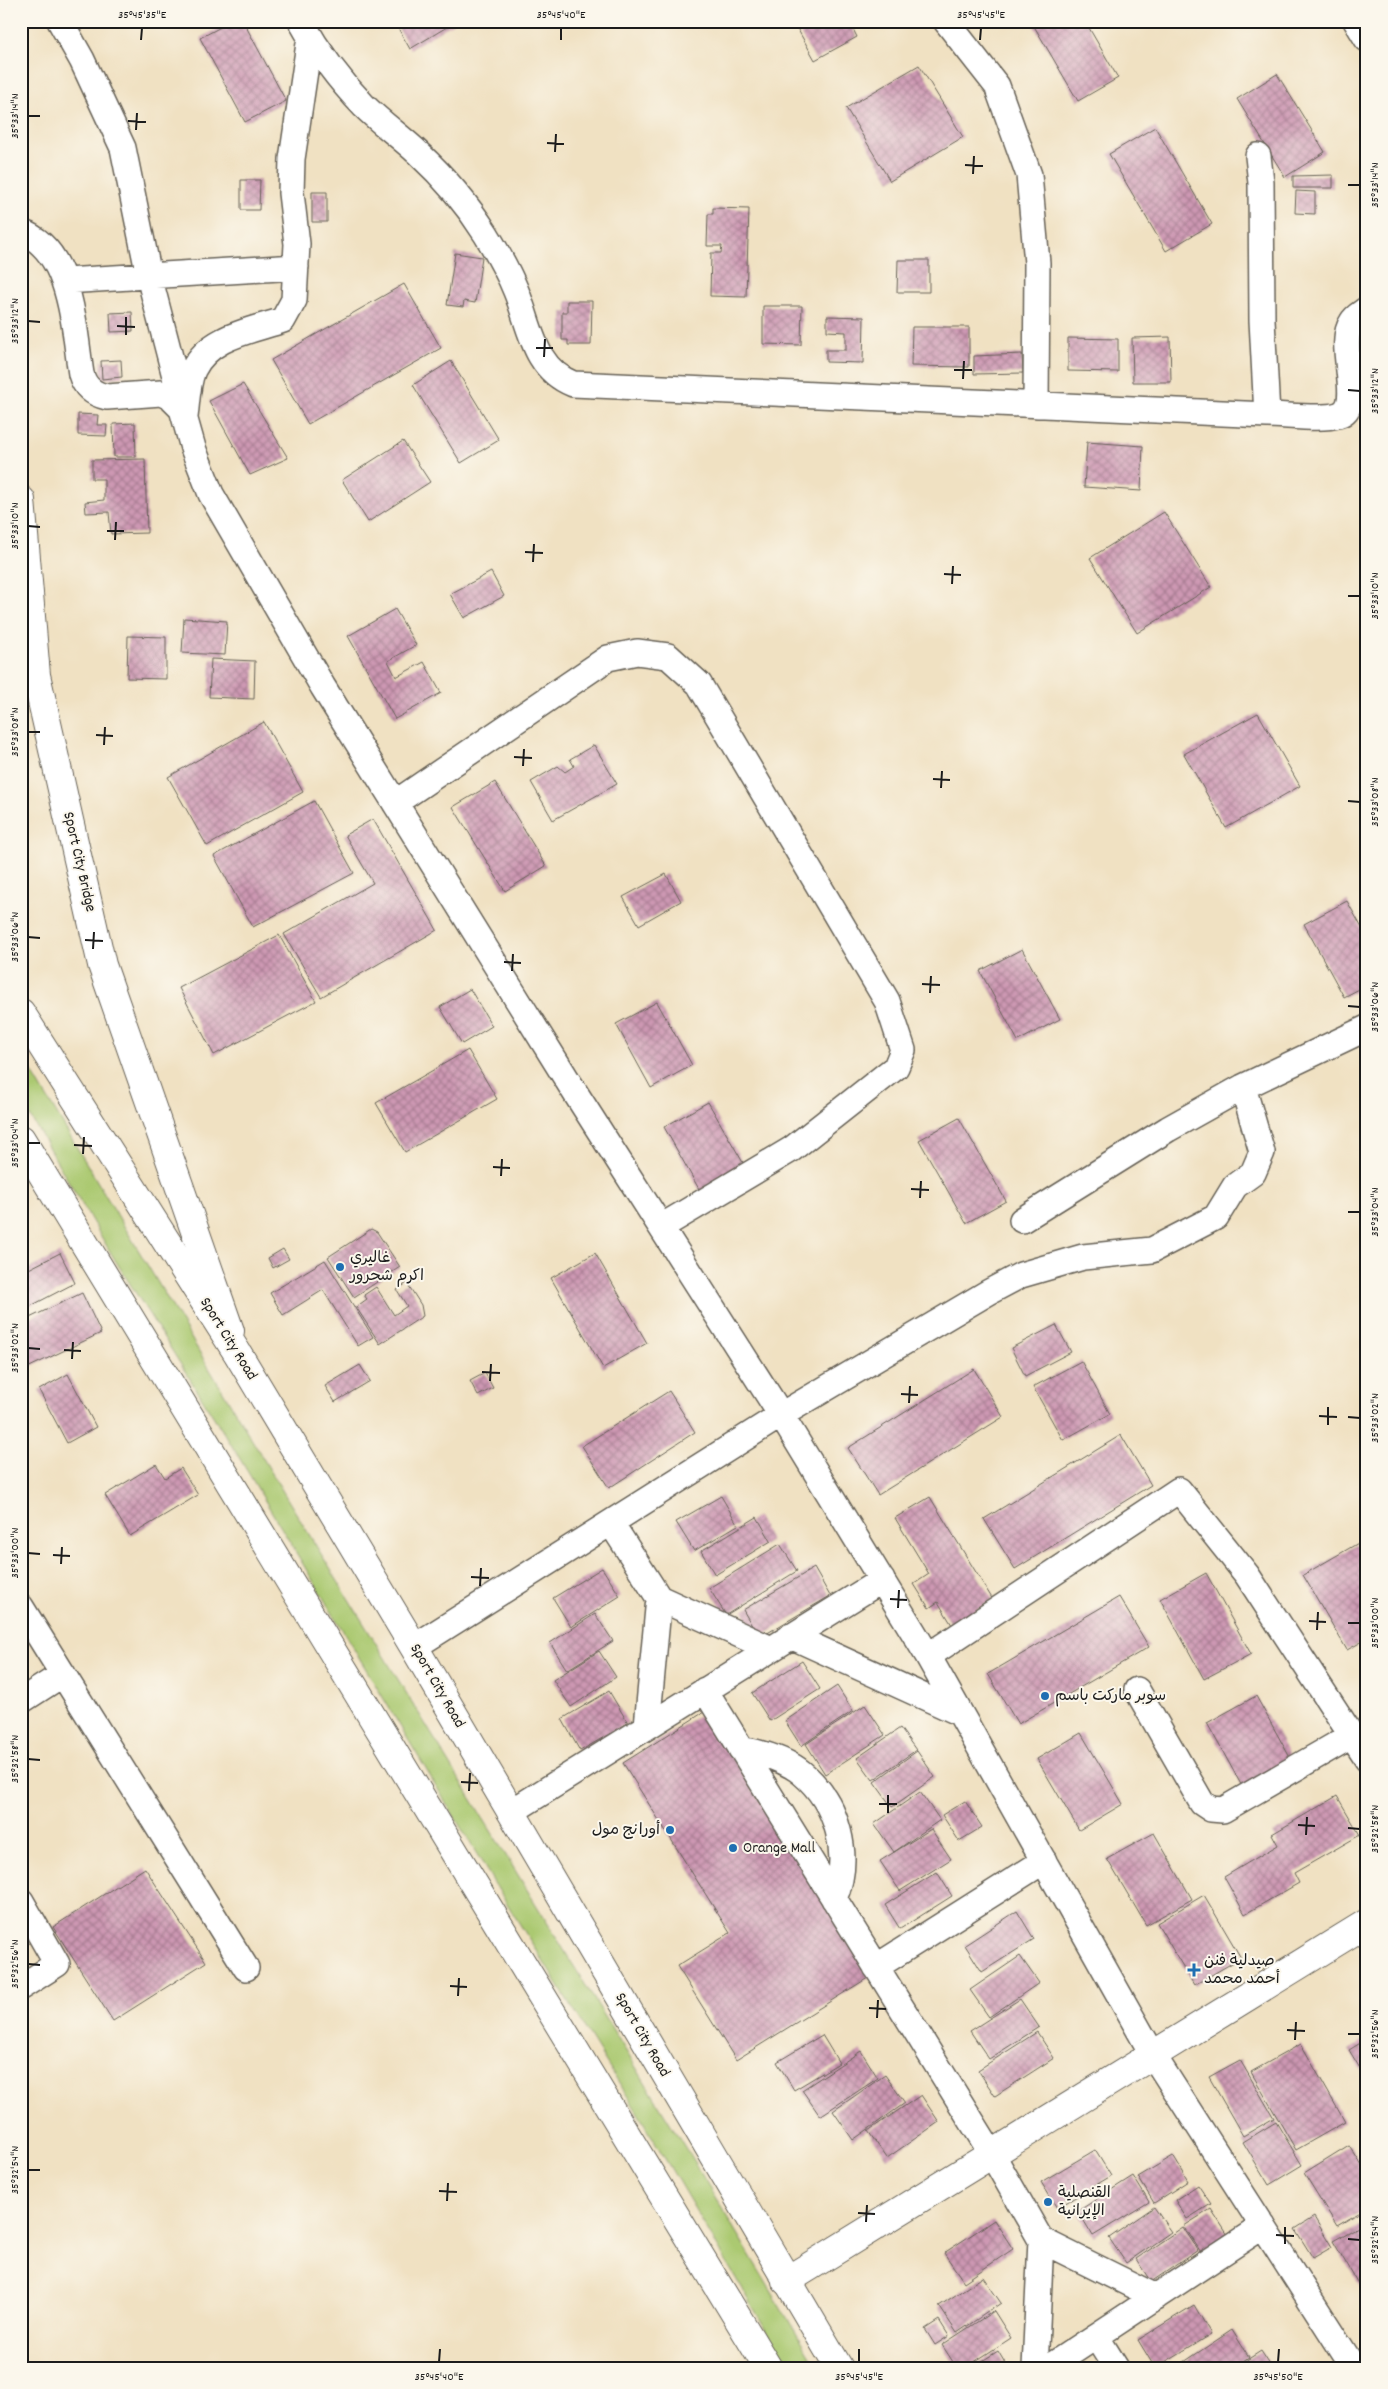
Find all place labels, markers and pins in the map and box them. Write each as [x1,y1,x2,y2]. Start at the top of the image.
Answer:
place label: غاليري اكرم شحرور [348,1247,424,1288]
marker: غاليري اكرم شحرور [334,1261,346,1273]
place label: سوبر ماركت باسم [1055,1685,1166,1708]
marker: سوبر ماركت باسم [1039,1690,1051,1702]
place label: أورانج مول [592,1819,660,1842]
marker: أورانج مول [664,1824,676,1836]
place label: Orange Mall [743,1837,815,1860]
marker: Orange Mall [727,1842,739,1854]
place label: صيدلية فنن أحمد محمد [1204,1950,1280,1991]
marker: صيدلية فنن أحمد محمد [1188,1964,1200,1976]
place label: القنصلية الإيرانية [1058,2182,1111,2223]
marker: القنصلية الإيرانية [1042,2196,1054,2208]

